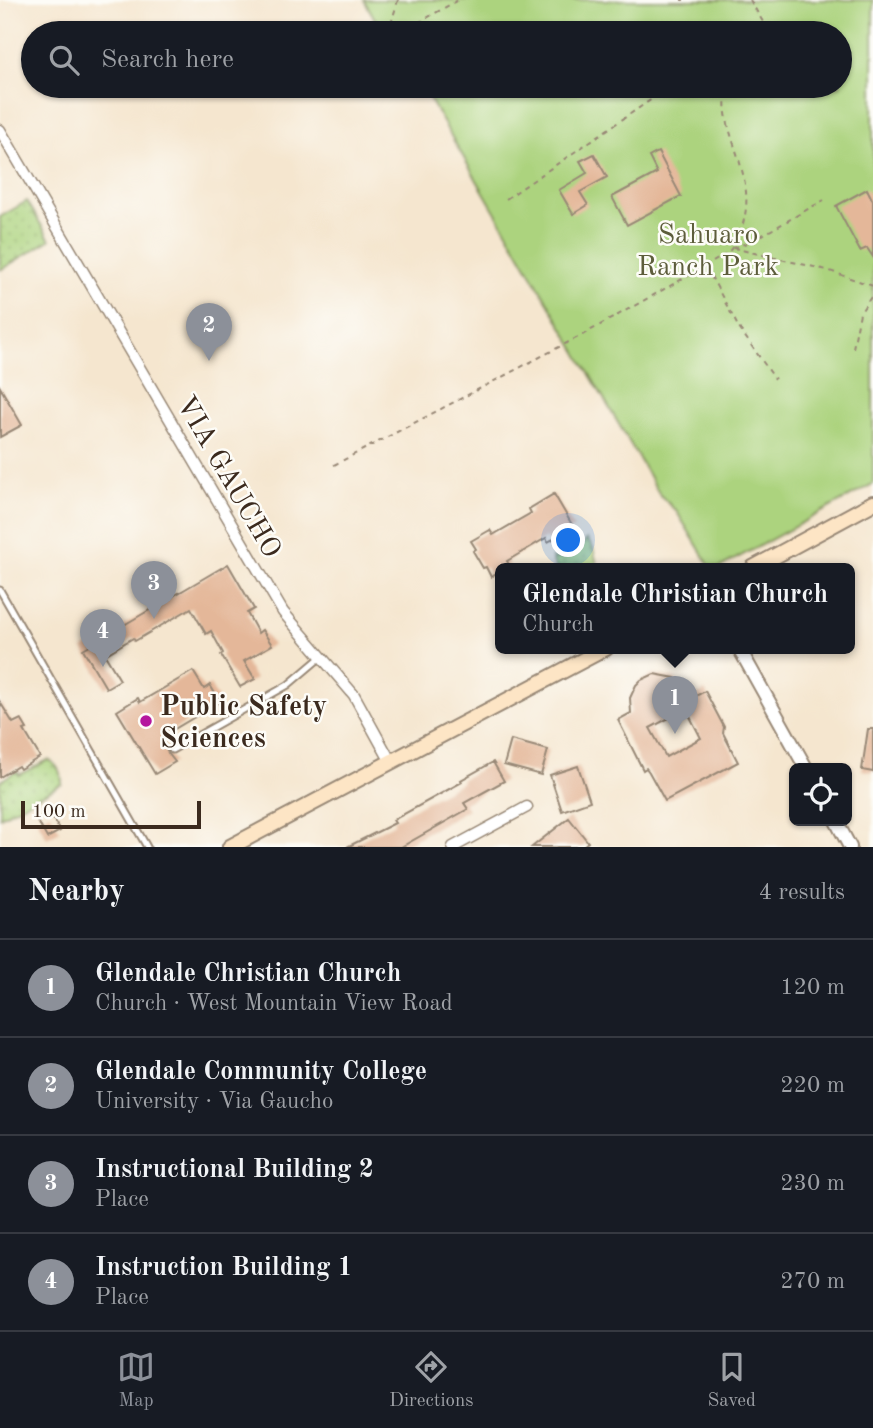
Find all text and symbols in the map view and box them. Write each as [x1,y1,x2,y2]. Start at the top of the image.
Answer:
search box [21,21,852,98]
icon: search [45,41,83,79]
text: Search here [101,47,234,73]
park label: Sahuaro Ranch Park [637,222,779,282]
pin: 2 [186,303,232,361]
street label: VIA GAUCHO [170,392,285,563]
your location [551,523,585,557]
pin: 3 [131,561,177,619]
popup [495,563,855,654]
text: Glendale Christian Church [522,582,828,608]
pin: 4 [80,609,126,667]
text: Church [522,613,594,636]
pin: 1 [652,676,698,734]
place label: Public Safety Sciences [160,694,327,754]
marker: Public Safety Sciences [138,713,154,729]
map controls [789,763,852,826]
button: locate [789,763,852,826]
scale bar [21,798,201,830]
text: 100 m [32,803,85,822]
text: Nearby [28,877,125,907]
text: 4 results [759,881,845,904]
text: Glendale Christian Church [95,961,401,987]
text: 1 [44,976,58,999]
text: 120 m [780,976,845,999]
text: Church · West Mountain View Road [95,992,453,1015]
text: Glendale Community College [95,1059,427,1085]
text: 2 [44,1074,58,1097]
text: 220 m [780,1074,845,1097]
text: University · Via Gaucho [95,1090,333,1113]
text: Instructional Building 2 [95,1157,374,1183]
text: 3 [44,1172,58,1195]
text: 230 m [780,1172,845,1195]
text: Place [95,1188,149,1211]
text: Instruction Building 1 [95,1255,353,1281]
text: 4 [44,1270,58,1293]
text: 270 m [780,1270,845,1293]
text: Place [95,1286,149,1309]
tab: Map [117,1348,155,1413]
tab: Directions [389,1348,474,1413]
tab: Saved [708,1348,756,1413]

